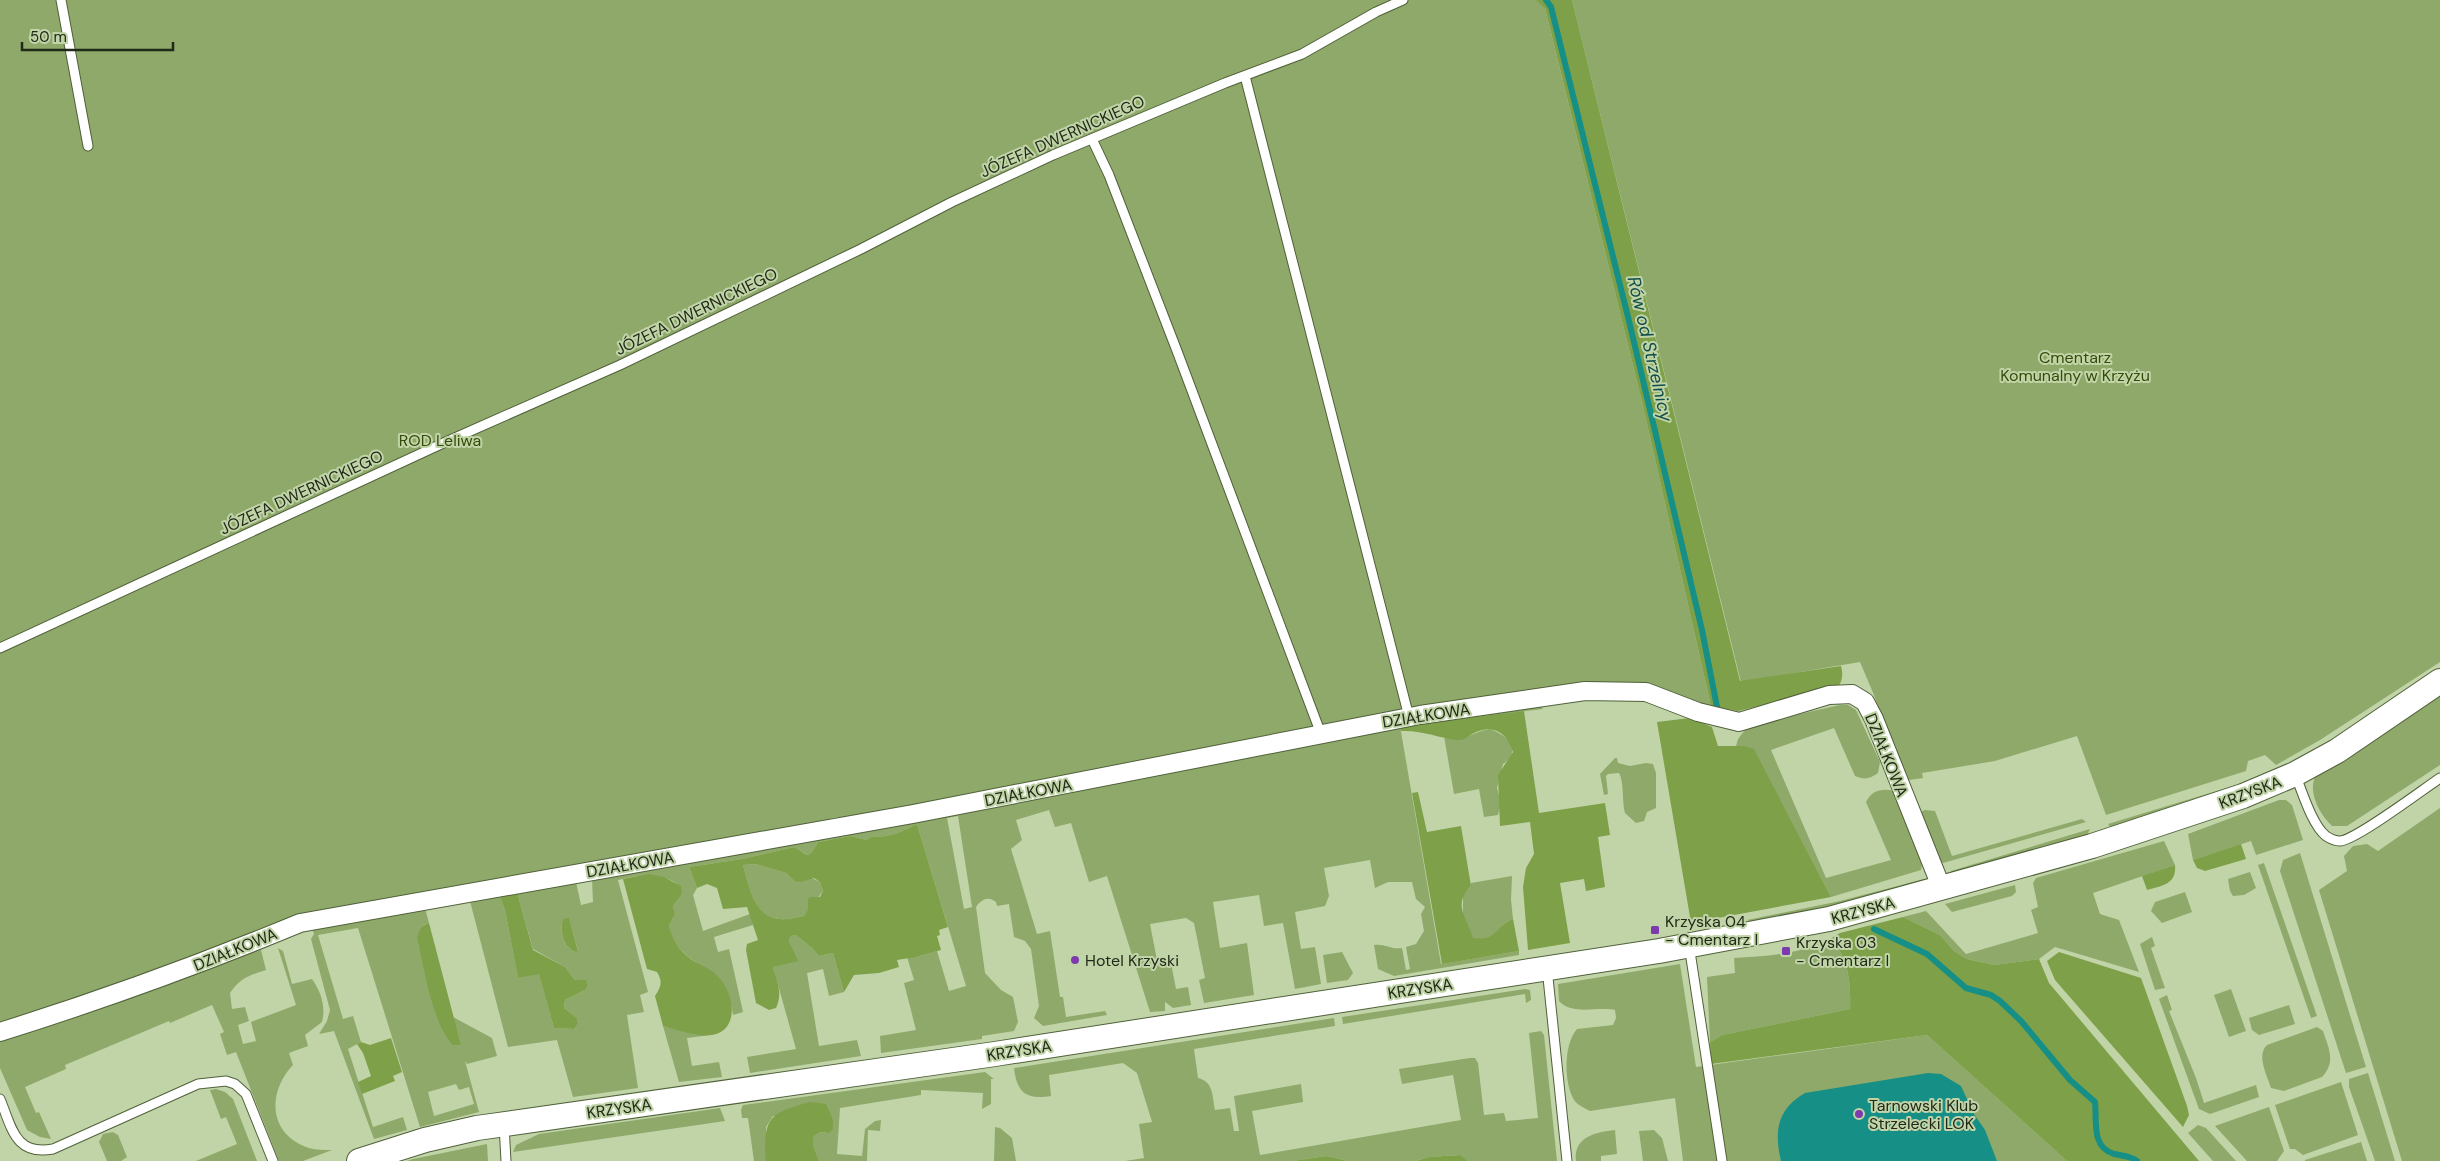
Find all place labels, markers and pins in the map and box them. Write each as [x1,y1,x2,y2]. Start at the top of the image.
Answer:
place label: Krzyska 04 - Cmentarz I [1665,911,1758,950]
marker: Krzyska 04 - Cmentarz I [1649,924,1661,936]
place label: Krzyska 03 - Cmentarz I [1796,932,1889,971]
marker: Krzyska 03 - Cmentarz I [1780,945,1792,957]
place label: Hotel Krzyski [1085,950,1179,971]
marker: Hotel Krzyski [1069,954,1081,966]
place label: Tarnowski Klub Strzelecki LOK [1869,1095,1978,1134]
marker: Tarnowski Klub Strzelecki LOK [1853,1108,1865,1120]

